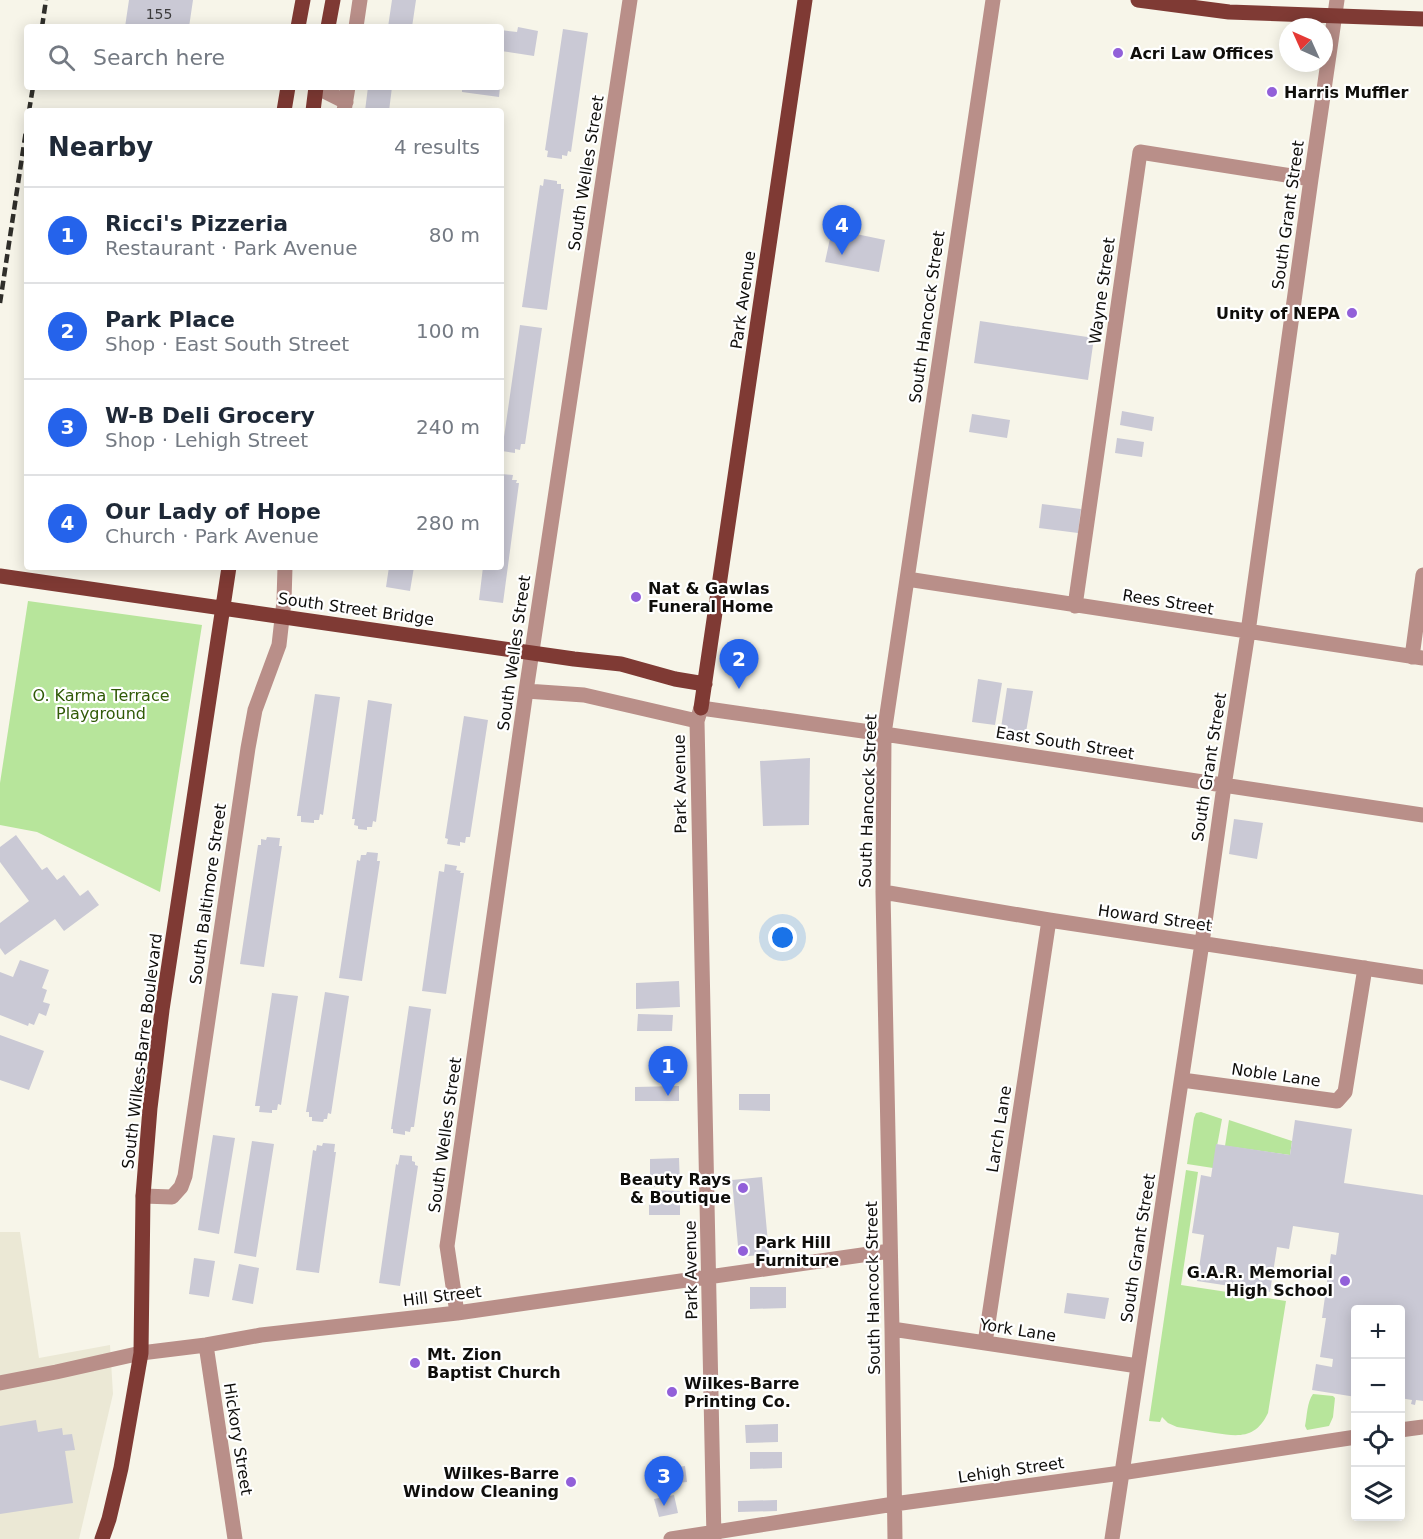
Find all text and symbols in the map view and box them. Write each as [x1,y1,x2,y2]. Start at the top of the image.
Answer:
house number: 155 [146,6,172,22]
north arrow [1279,18,1333,72]
search box [24,24,504,90]
icon: search [45,41,78,74]
place label: Acri Law Offices [1130,44,1273,63]
text: Search here [93,45,225,70]
marker: Acri Law Offices [1111,46,1125,60]
place label: Harris Muffler [1284,83,1409,102]
marker: Harris Muffler [1265,85,1279,99]
street label: South Welles Street [564,94,608,252]
text: Nearby [48,132,153,162]
text: 4 results [394,135,480,159]
street label: South Grant Street [1268,139,1308,291]
pin: 4 [822,206,862,255]
text: Ricci's Pizzeria [105,211,288,236]
text: 1 [61,223,74,247]
text: 80 m [429,223,480,247]
street label: South Hancock Street [905,230,949,404]
text: Restaurant · Park Avenue [105,236,357,260]
street label: Wayne Street [1085,236,1119,346]
street label: Park Avenue [727,250,759,350]
place label: Unity of NEPA [1216,304,1341,323]
marker: Unity of NEPA [1345,306,1359,320]
text: Park Place [105,307,235,332]
text: 2 [61,319,74,343]
text: 100 m [416,319,480,343]
text: Shop · East South Street [105,332,349,356]
text: W-B Deli Grocery [105,403,315,428]
text: 3 [61,415,74,439]
text: 240 m [416,415,480,439]
text: Shop · Lehigh Street [105,428,308,452]
text: Our Lady of Hope [105,499,321,524]
text: 4 [61,511,74,535]
text: 280 m [416,511,480,535]
text: Church · Park Avenue [105,524,319,548]
street label: South Welles Street [494,574,534,732]
place label: Nat & Gawlas Funeral Home [648,579,774,616]
street label: Rees Street [1121,585,1215,619]
street label: South Street Bridge [277,589,435,629]
marker: Nat & Gawlas Funeral Home [629,590,643,604]
pin: 2 [720,640,758,689]
park label: O. Karma Terrace Playground [32,686,170,723]
street label: South Grant Street [1188,691,1230,843]
street label: South Hancock Street [855,714,881,888]
street label: East South Street [994,723,1136,763]
street label: Park Avenue [670,734,690,834]
street label: South Baltimore Street [186,802,230,986]
street label: Howard Street [1097,901,1213,935]
your location [768,923,797,952]
street label: South Wilkes-Barre Boulevard [118,932,166,1170]
pin: 1 [648,1046,688,1096]
street label: South Welles Street [425,1056,465,1214]
street label: Noble Lane [1230,1059,1322,1091]
street label: Larch Lane [983,1084,1015,1174]
place label: Beauty Rays & Boutique [620,1170,731,1207]
street label: South Grant Street [1117,1172,1159,1324]
marker: Beauty Rays & Boutique [736,1181,750,1195]
street label: South Hancock Street [862,1201,884,1375]
street label: Park Avenue [681,1220,701,1320]
place label: Park Hill Furniture [755,1233,839,1270]
marker: Park Hill Furniture [736,1244,750,1258]
place label: G.A.R. Memorial High School [1187,1263,1333,1300]
marker: G.A.R. Memorial High School [1338,1274,1352,1288]
street label: Hill Street [402,1282,482,1310]
map controls [1351,1305,1405,1521]
button: + [1351,1305,1405,1359]
street label: York Lane [977,1314,1058,1345]
place label: Mt. Zion Baptist Church [427,1345,561,1382]
marker: Mt. Zion Baptist Church [408,1356,422,1370]
button: − [1351,1359,1405,1413]
place label: Wilkes-Barre Printing Co. [684,1374,800,1411]
street label: Hickory Street [220,1381,256,1497]
marker: Wilkes-Barre Printing Co. [665,1385,679,1399]
button: locate [1351,1413,1405,1467]
street label: Lehigh Street [957,1453,1065,1487]
pin: 3 [644,1456,684,1506]
place label: Wilkes-Barre Window Cleaning [403,1464,559,1501]
button: layers [1351,1467,1405,1521]
marker: Wilkes-Barre Window Cleaning [564,1475,578,1489]

